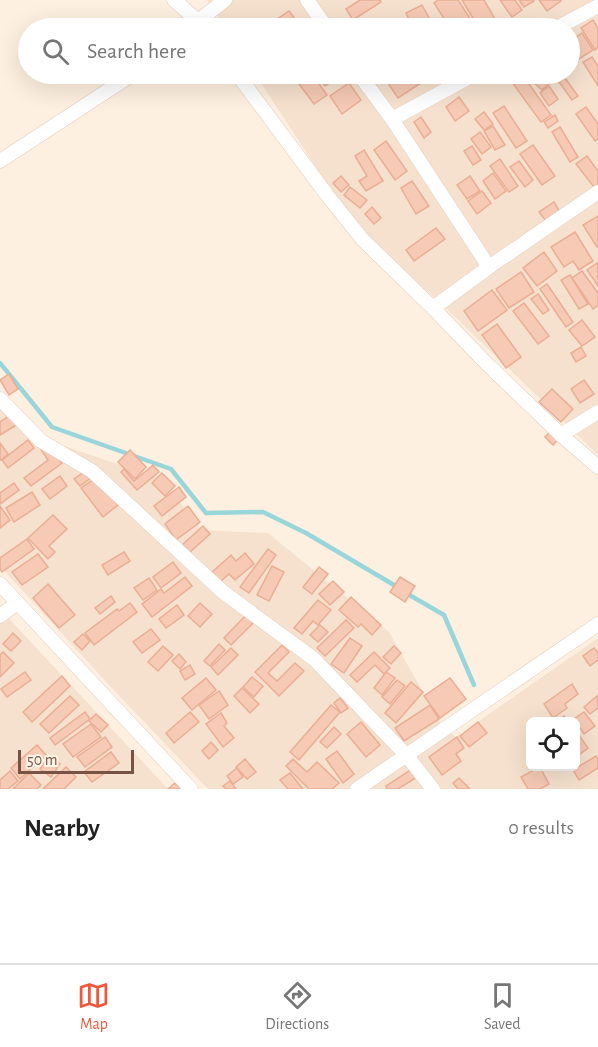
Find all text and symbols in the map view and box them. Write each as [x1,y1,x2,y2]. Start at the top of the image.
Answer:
search box [18,18,580,84]
icon: search [39,35,72,68]
text: Search here [87,40,186,62]
map controls [526,717,580,771]
button: locate [526,717,580,771]
scale bar [18,747,134,774]
text: 50 m [27,752,58,768]
text: Nearby [24,815,100,841]
text: 0 results [508,818,574,838]
tab: Map [77,979,110,1034]
tab: Directions [265,979,329,1034]
tab: Saved [484,979,521,1034]

